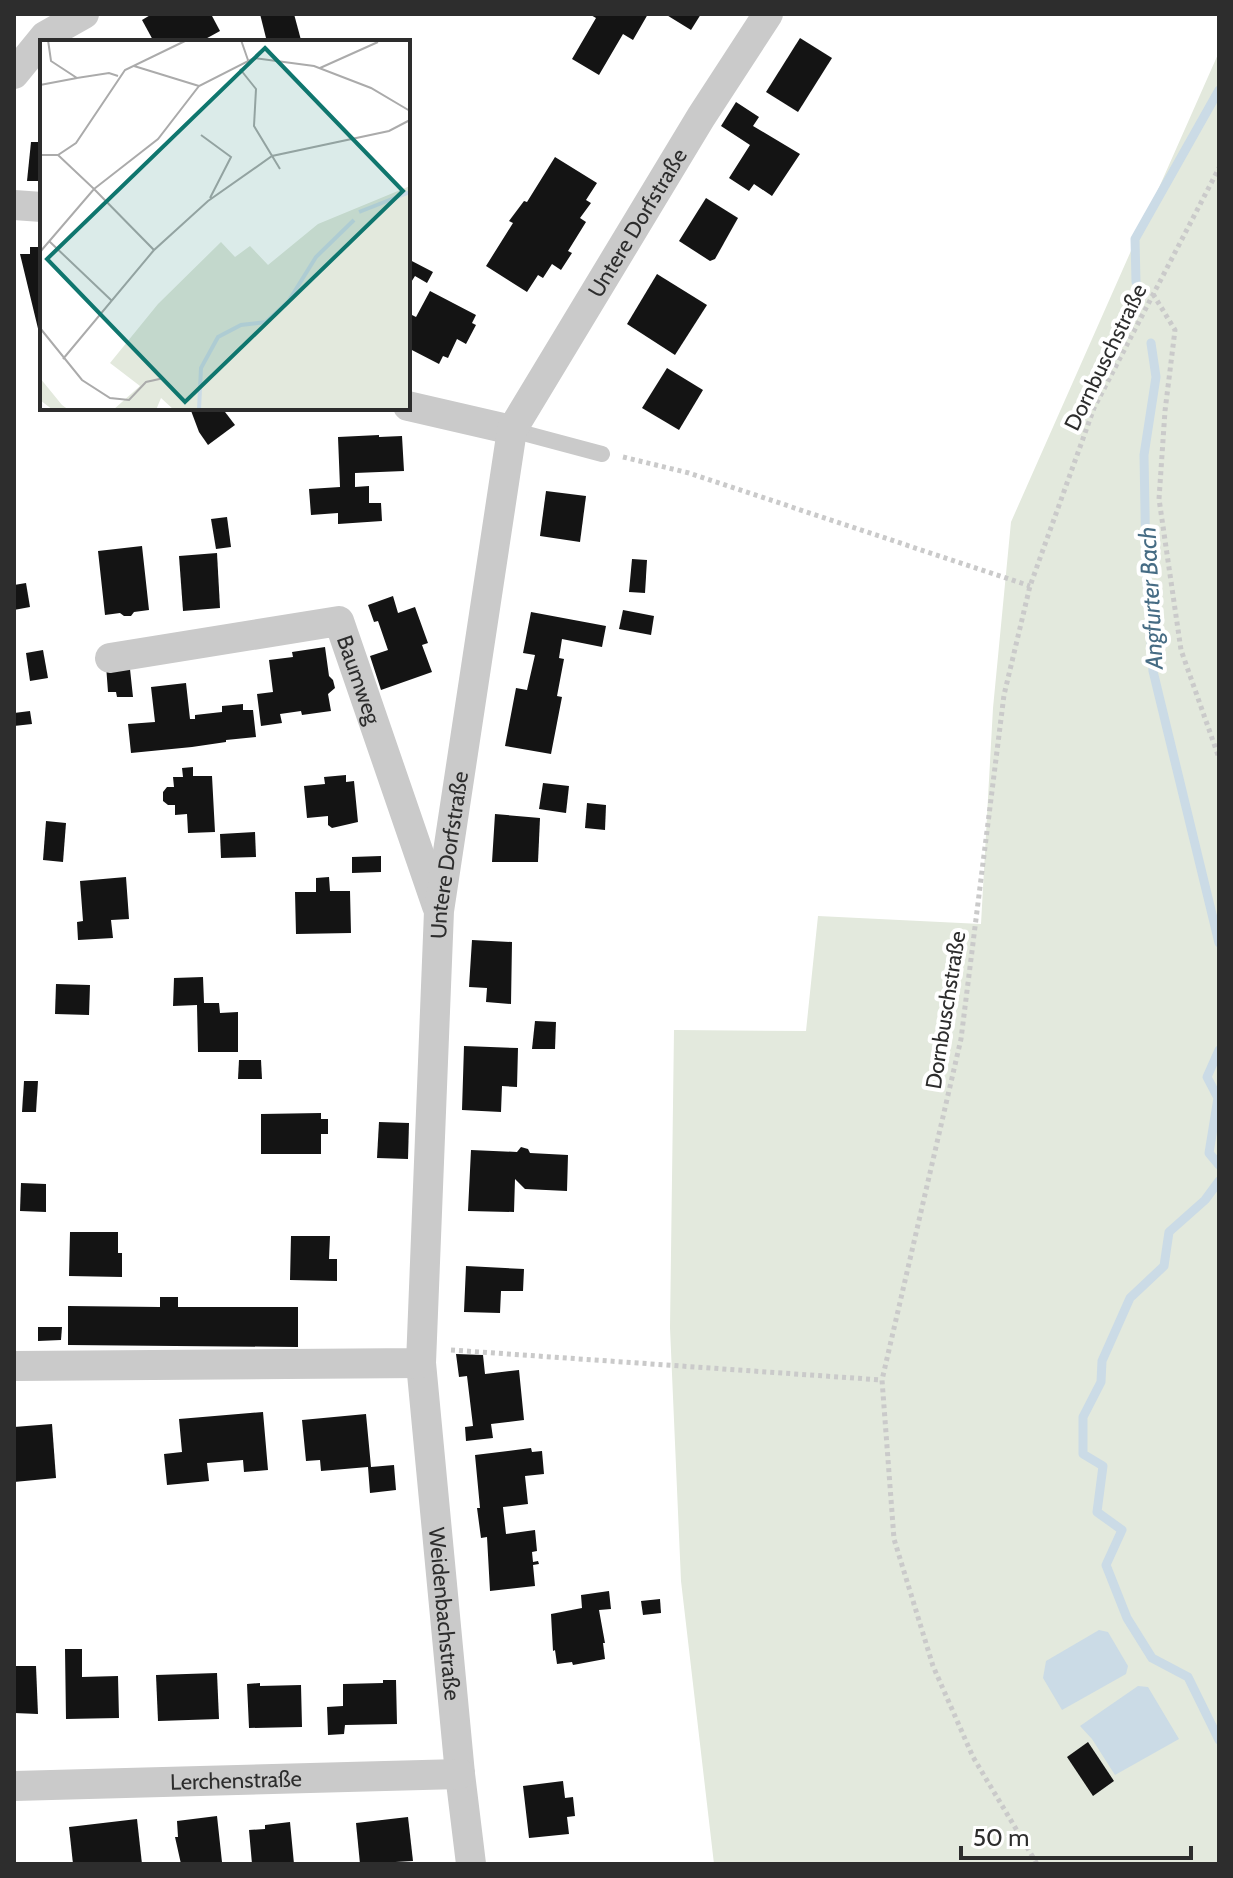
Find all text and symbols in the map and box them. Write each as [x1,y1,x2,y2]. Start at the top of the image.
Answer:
inset map [40,40,410,410]
street label: Untere Dorfstraße [582,144,693,302]
street label: Dornbuschstraße [1058,280,1153,435]
water label: Angfurter Bach [1132,526,1169,671]
street label: Baumweg [331,632,387,729]
street label: Untere Dorfstraße [425,769,474,939]
street label: Dornbuschstraße [920,929,971,1091]
street label: Weidenbachstraße [423,1526,466,1702]
street label: Lerchenstraße [170,1765,302,1796]
scale bar [961,1810,1191,1860]
text: 50 m [973,1823,1029,1852]

